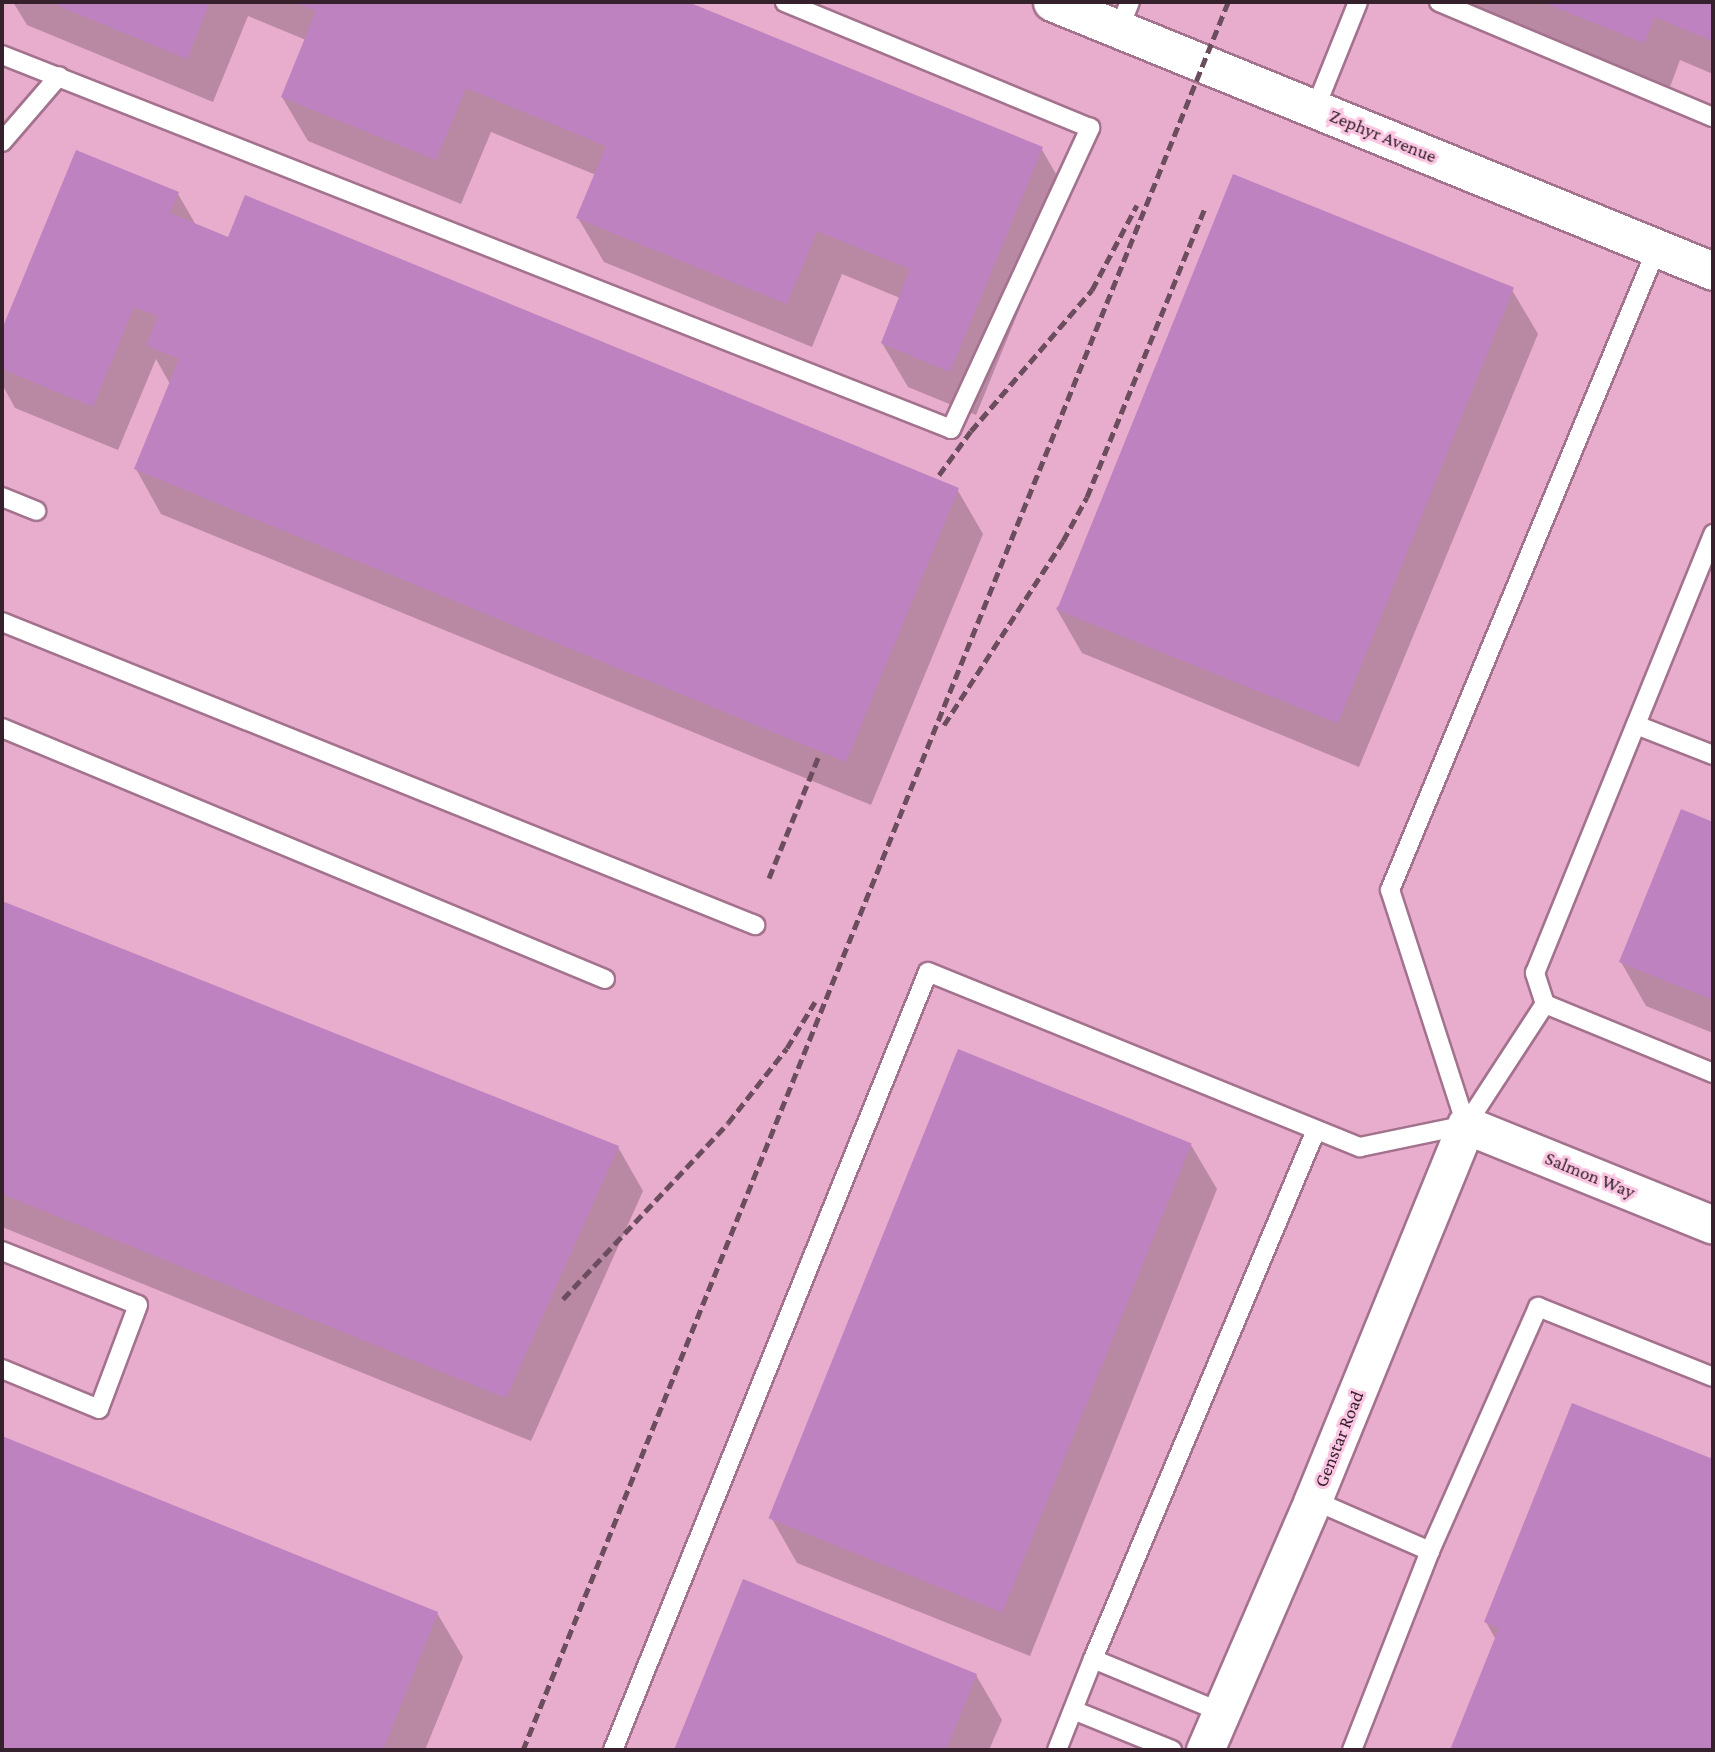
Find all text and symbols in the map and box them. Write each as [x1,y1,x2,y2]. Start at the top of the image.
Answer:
street label: Zephyr Avenue [1326,104,1440,168]
street label: Salmon Way [1542,1147,1638,1203]
street label: Genstar Road [1309,1388,1369,1490]

